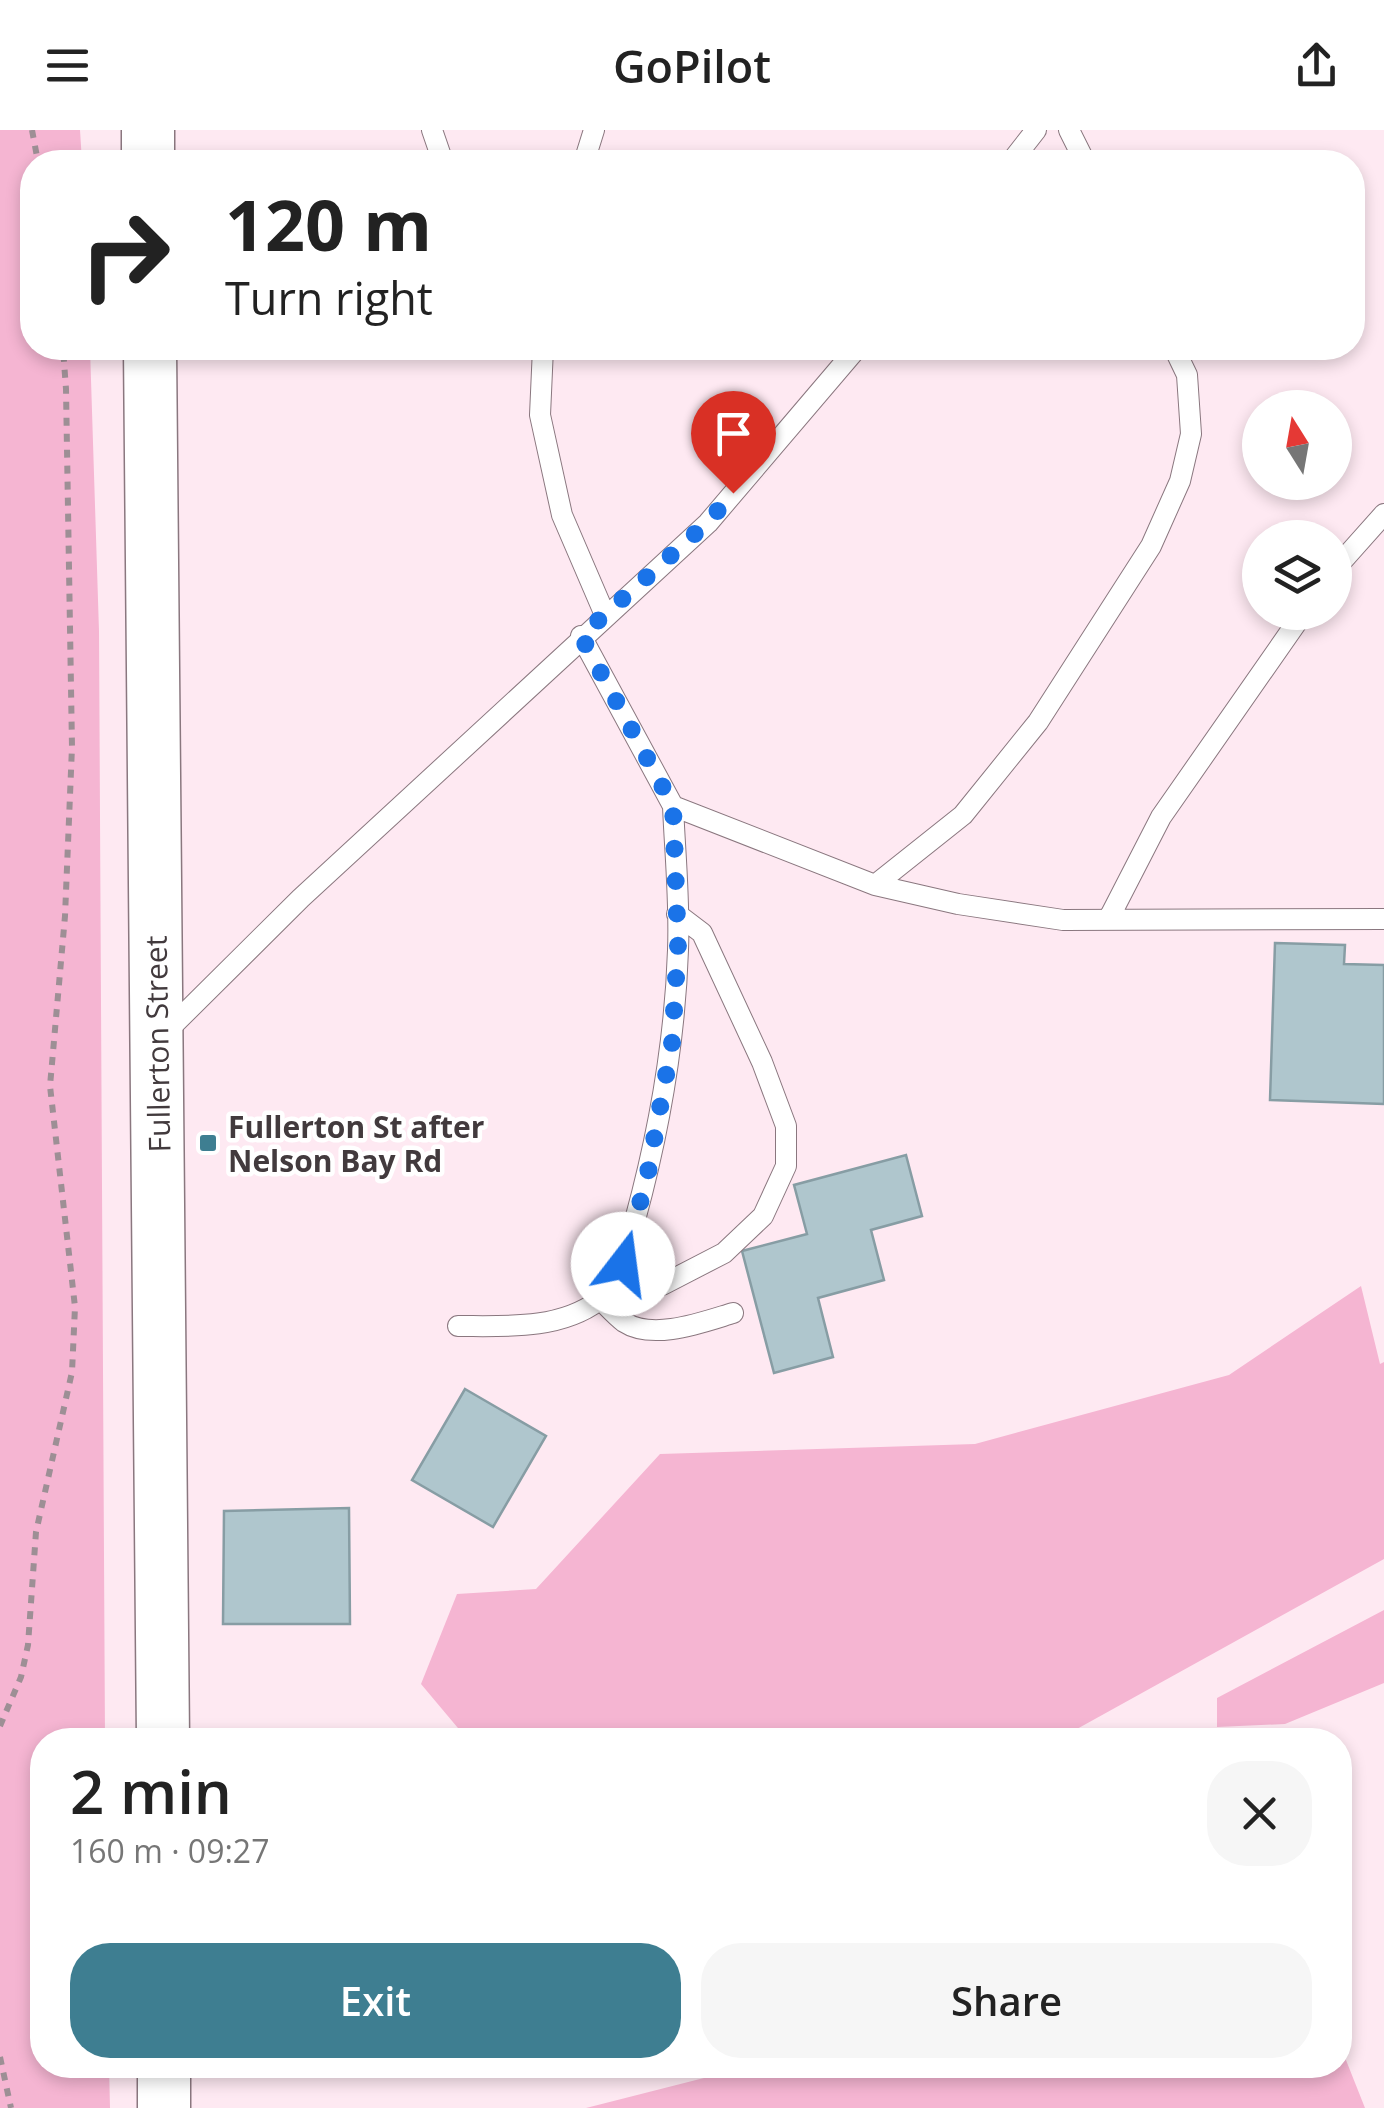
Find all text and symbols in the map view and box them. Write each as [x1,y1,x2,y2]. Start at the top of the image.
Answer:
text: GoPilot [613,35,771,96]
icon: menu [40,38,95,93]
icon: share [1289,38,1344,93]
text: 120 m [225,176,432,272]
icon: right [60,190,190,320]
text: Turn right [225,267,433,328]
north arrow [1242,390,1352,500]
map controls [1242,390,1352,630]
pin [691,391,776,494]
icon: arrive [706,406,761,461]
button: layers [1242,520,1352,630]
street label: Fullerton Street [135,935,179,1153]
place label: Fullerton St after Nelson Bay Rd [228,1106,484,1181]
marker: Fullerton St after Nelson Bay Rd [197,1132,219,1154]
position arrow [571,1212,675,1316]
text: 2 min [70,1750,232,1832]
button: close [1207,1761,1312,1866]
text: 160 m · 09:27 [70,1829,269,1872]
button: Exit [70,1943,681,2058]
button: Share [701,1943,1312,2058]

